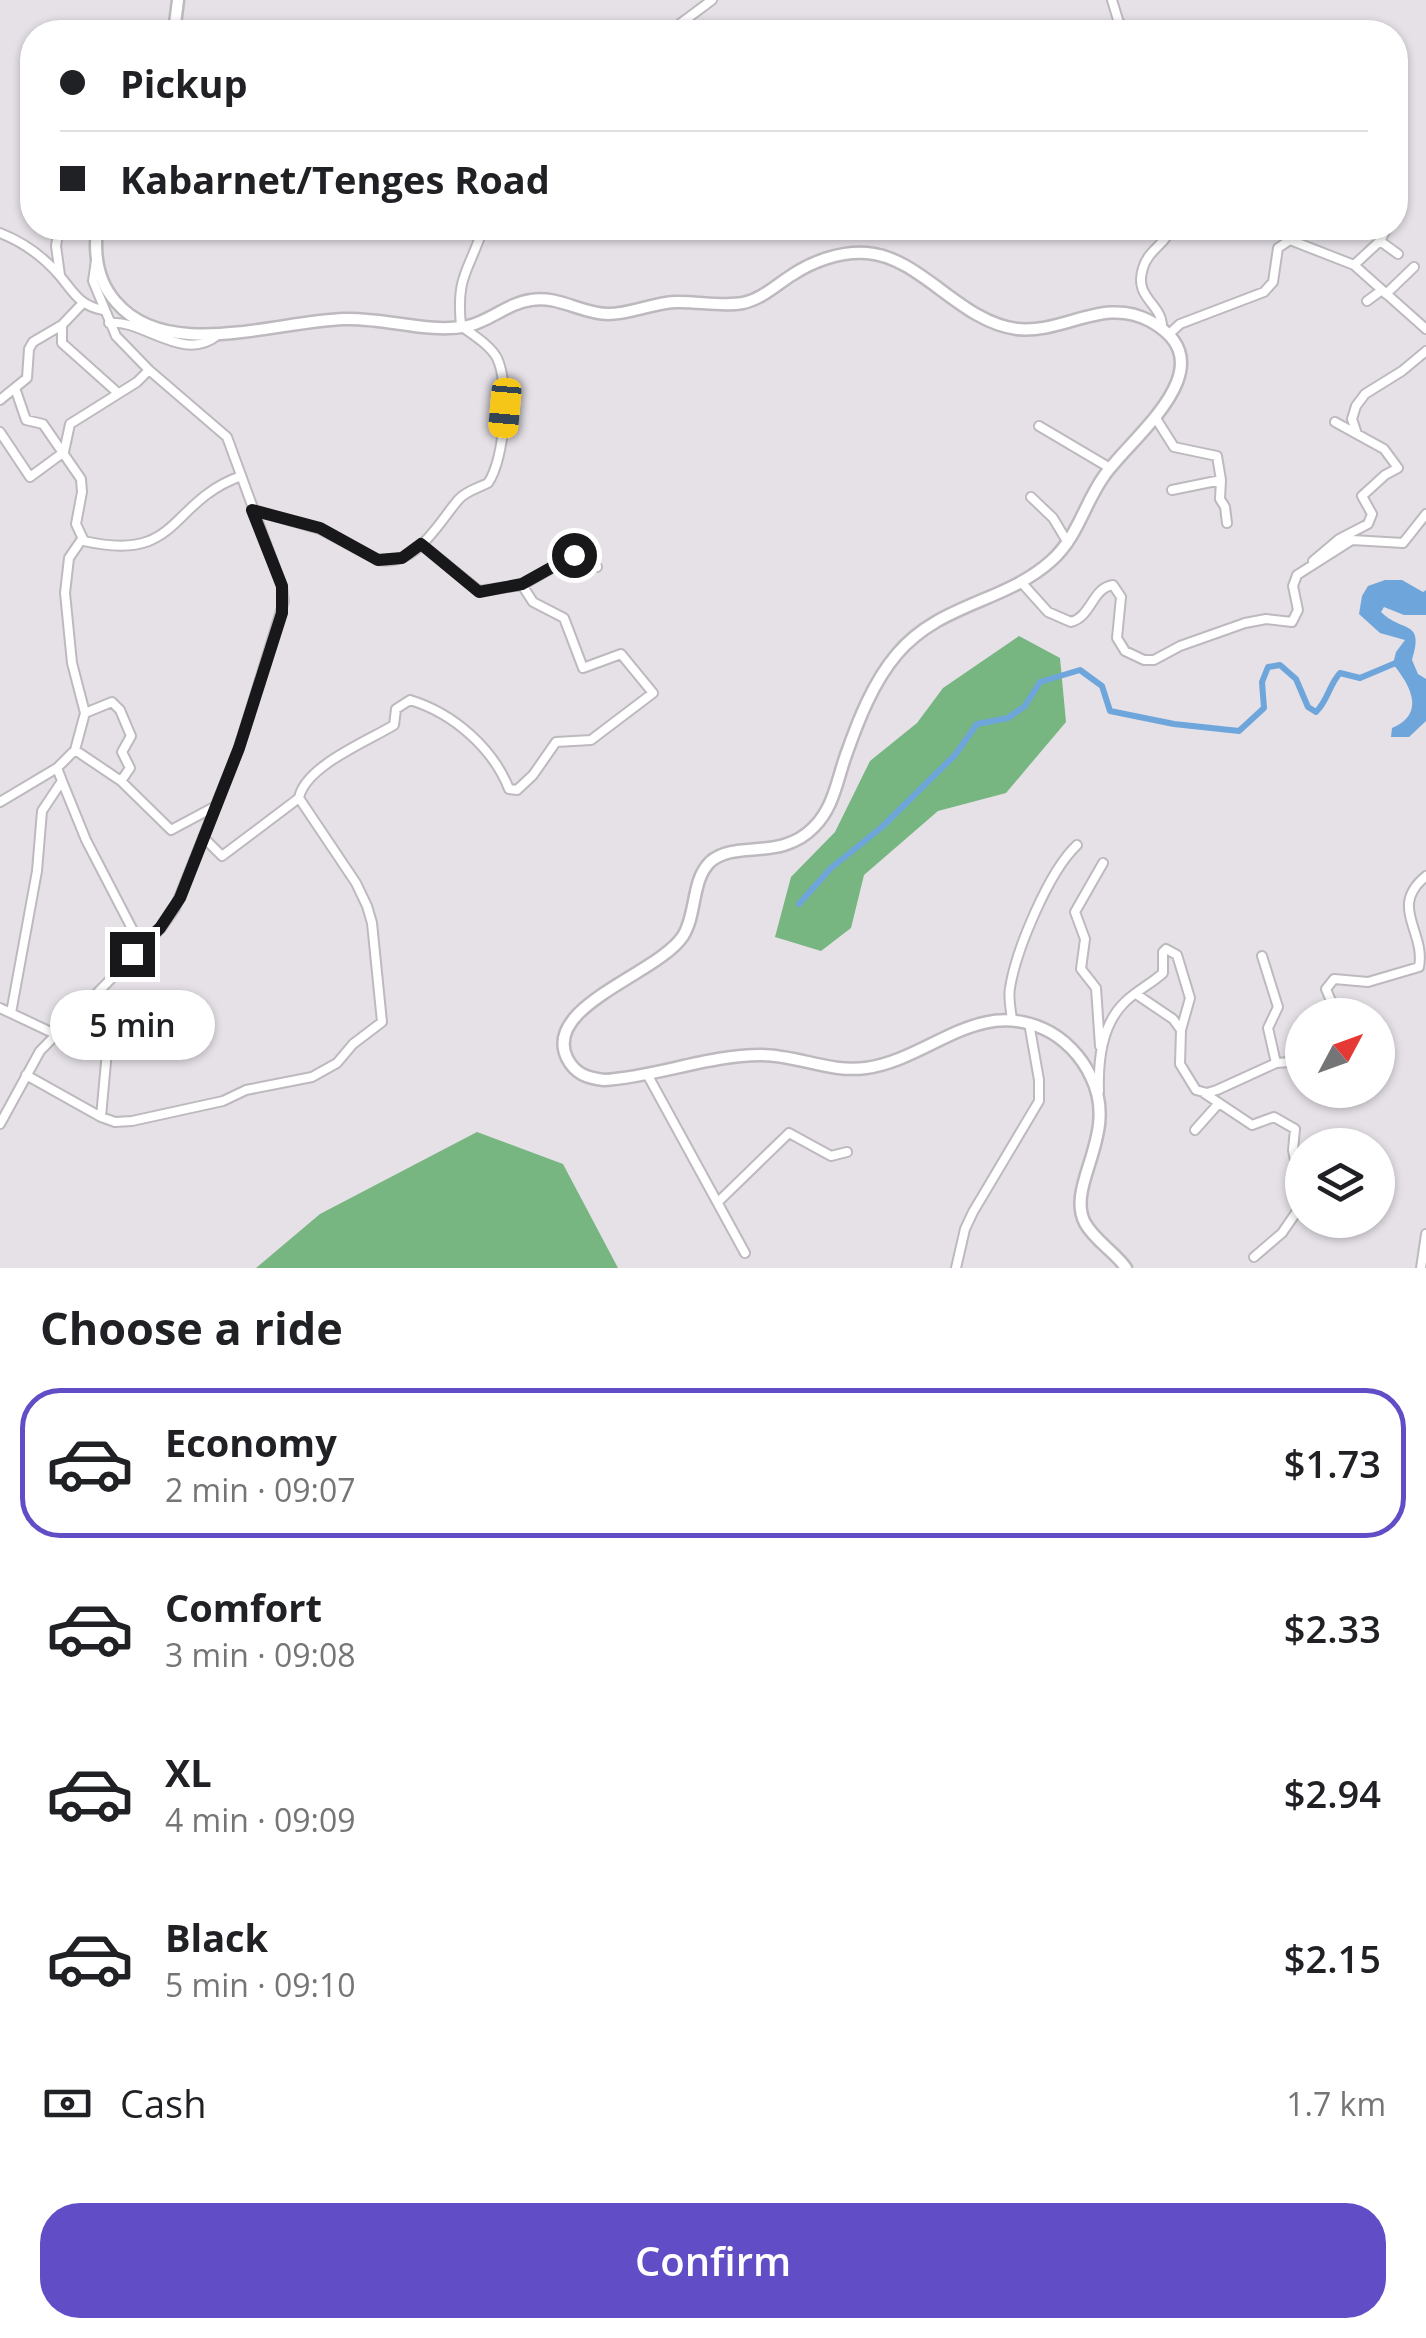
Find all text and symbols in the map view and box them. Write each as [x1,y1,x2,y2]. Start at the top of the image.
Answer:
text: Pickup [120,57,248,109]
text: Kabarnet/Tenges Road [120,153,550,205]
car [487,377,523,439]
route start [552,533,597,578]
route end [110,932,155,977]
callout: 5 min [49,989,214,1059]
north arrow [1285,998,1395,1108]
map controls [1285,998,1395,1238]
text: 5 min [89,1003,176,1046]
button: layers [1285,1128,1395,1238]
text: Choose a ride [40,1297,343,1358]
text: Economy [165,1416,337,1468]
icon: car [45,1418,135,1508]
text: $1.73 [1284,1437,1381,1489]
text: 2 min · 09:07 [165,1468,356,1511]
text: Comfort [165,1581,322,1633]
icon: car [45,1583,135,1673]
text: $2.33 [1284,1602,1381,1654]
text: 3 min · 09:08 [165,1633,356,1676]
text: XL [165,1746,212,1798]
icon: car [45,1748,135,1838]
text: $2.94 [1284,1767,1381,1819]
text: 4 min · 09:09 [165,1798,356,1841]
text: Black [165,1911,268,1963]
icon: car [45,1913,135,2003]
text: $2.15 [1284,1932,1381,1984]
text: 5 min · 09:10 [165,1963,356,2006]
icon: cash [40,2076,95,2131]
text: Cash [120,2077,206,2129]
text: 1.7 km [1286,2082,1386,2125]
button: Confirm [40,2203,1386,2318]

